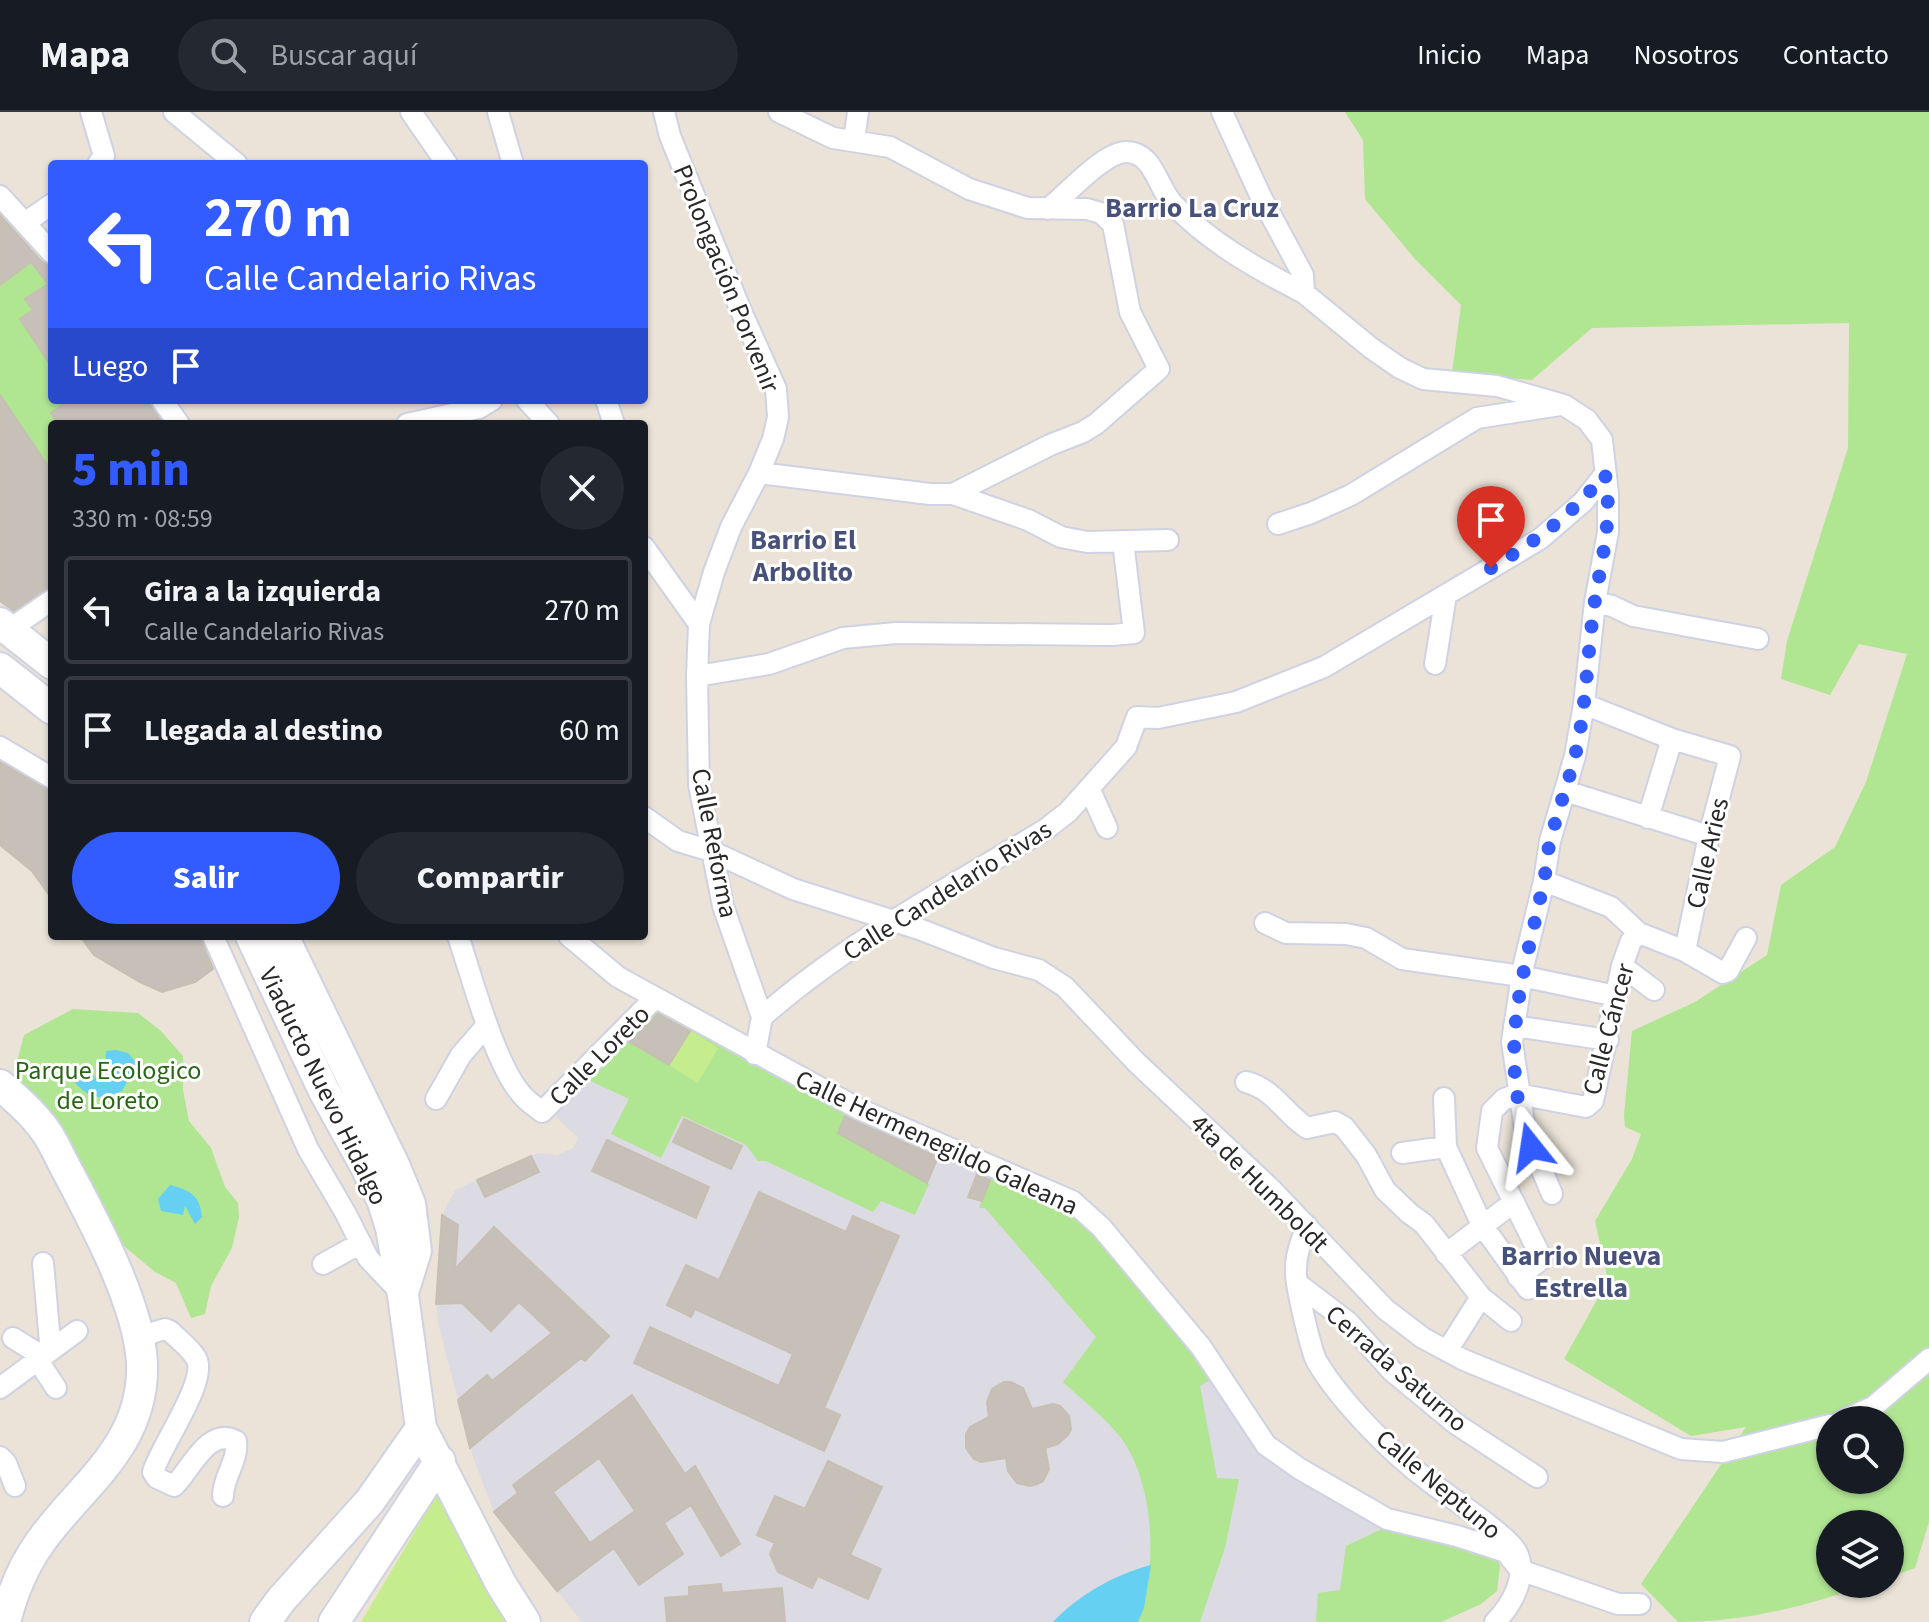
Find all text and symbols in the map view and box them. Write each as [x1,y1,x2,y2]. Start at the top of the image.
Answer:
search box [178,19,738,91]
text: Mapa [40,28,130,82]
icon: search [206,33,250,77]
text: Buscar aquí [270,34,417,77]
text: Inicio [1417,35,1482,75]
text: Mapa [1526,35,1589,75]
text: Nosotros [1633,35,1739,75]
text: Contacto [1783,35,1889,75]
street label: Prolongación Porvenir [664,159,789,398]
text: 270 m [204,179,352,258]
district label: Barrio La Cruz [1105,188,1279,228]
icon: left [72,192,176,296]
text: Calle Candelario Rivas [204,253,536,304]
icon: arrive [164,344,208,388]
text: Luego [72,345,148,388]
text: 5 min [72,436,190,504]
button: close [540,446,624,530]
pin [1457,486,1525,568]
icon: arrive [1469,498,1513,542]
text: 330 m · 08:59 [72,500,213,537]
district label: Barrio El Arbolito [750,520,856,592]
text: Gira a la izquierda [144,570,381,613]
icon: left [76,588,120,632]
text: 270 m [544,589,620,632]
text: Calle Candelario Rivas [144,613,384,650]
icon: arrive [76,708,120,752]
text: Llegada al destino [144,709,383,752]
text: 60 m [559,709,620,752]
street label: Calle Reforma [682,765,747,921]
street label: Calle Aries [1677,794,1738,912]
street label: Calle Candelario Rivas [836,811,1059,970]
button: Salir [72,832,340,924]
button: Compartir [356,832,624,924]
street label: Calle Cáncer [1573,958,1644,1099]
street label: Viaducto Nuevo Hidalgo [250,961,397,1211]
street label: Calle Loreto [540,996,658,1114]
park label: Parque Ecologico de Loreto [15,1052,201,1119]
street label: Calle Hermenegildo Galeana [789,1061,1084,1224]
position arrow [1489,1105,1573,1189]
street label: 4ta de Humboldt [1182,1106,1338,1261]
district label: Barrio Nueva Estrella [1501,1236,1661,1308]
street label: Cerrada Saturno [1317,1296,1476,1441]
map controls [1816,1406,1904,1598]
button: search [1816,1406,1904,1494]
street label: Calle Neptuno [1368,1421,1510,1548]
button: layers [1816,1510,1904,1598]

